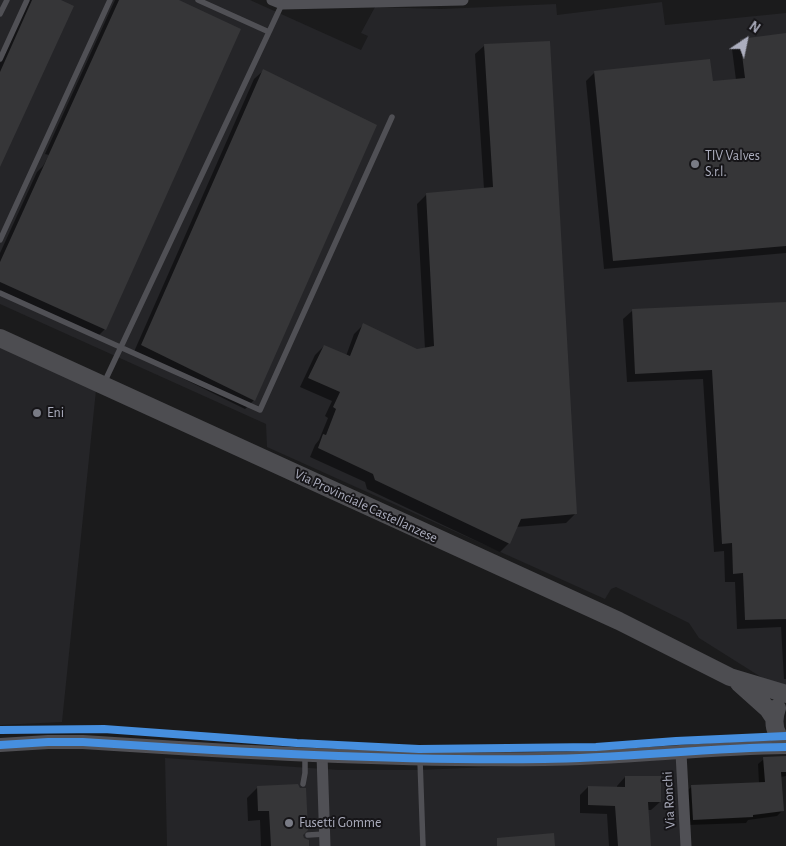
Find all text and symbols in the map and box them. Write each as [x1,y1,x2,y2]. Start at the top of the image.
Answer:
north arrow [721,15,771,65]
text: N [746,19,762,36]
place label: TIV Valves S.r.l. [705,148,760,180]
marker: TIV Valves S.r.l. [689,158,701,170]
place label: Eni [47,405,64,421]
marker: Eni [31,407,43,419]
street label: Via Provinciale Castellanzese [292,465,440,547]
street label: Via Ronchi [659,771,679,829]
place label: Fusetti Gomme [299,815,381,831]
marker: Fusetti Gomme [283,817,295,829]

